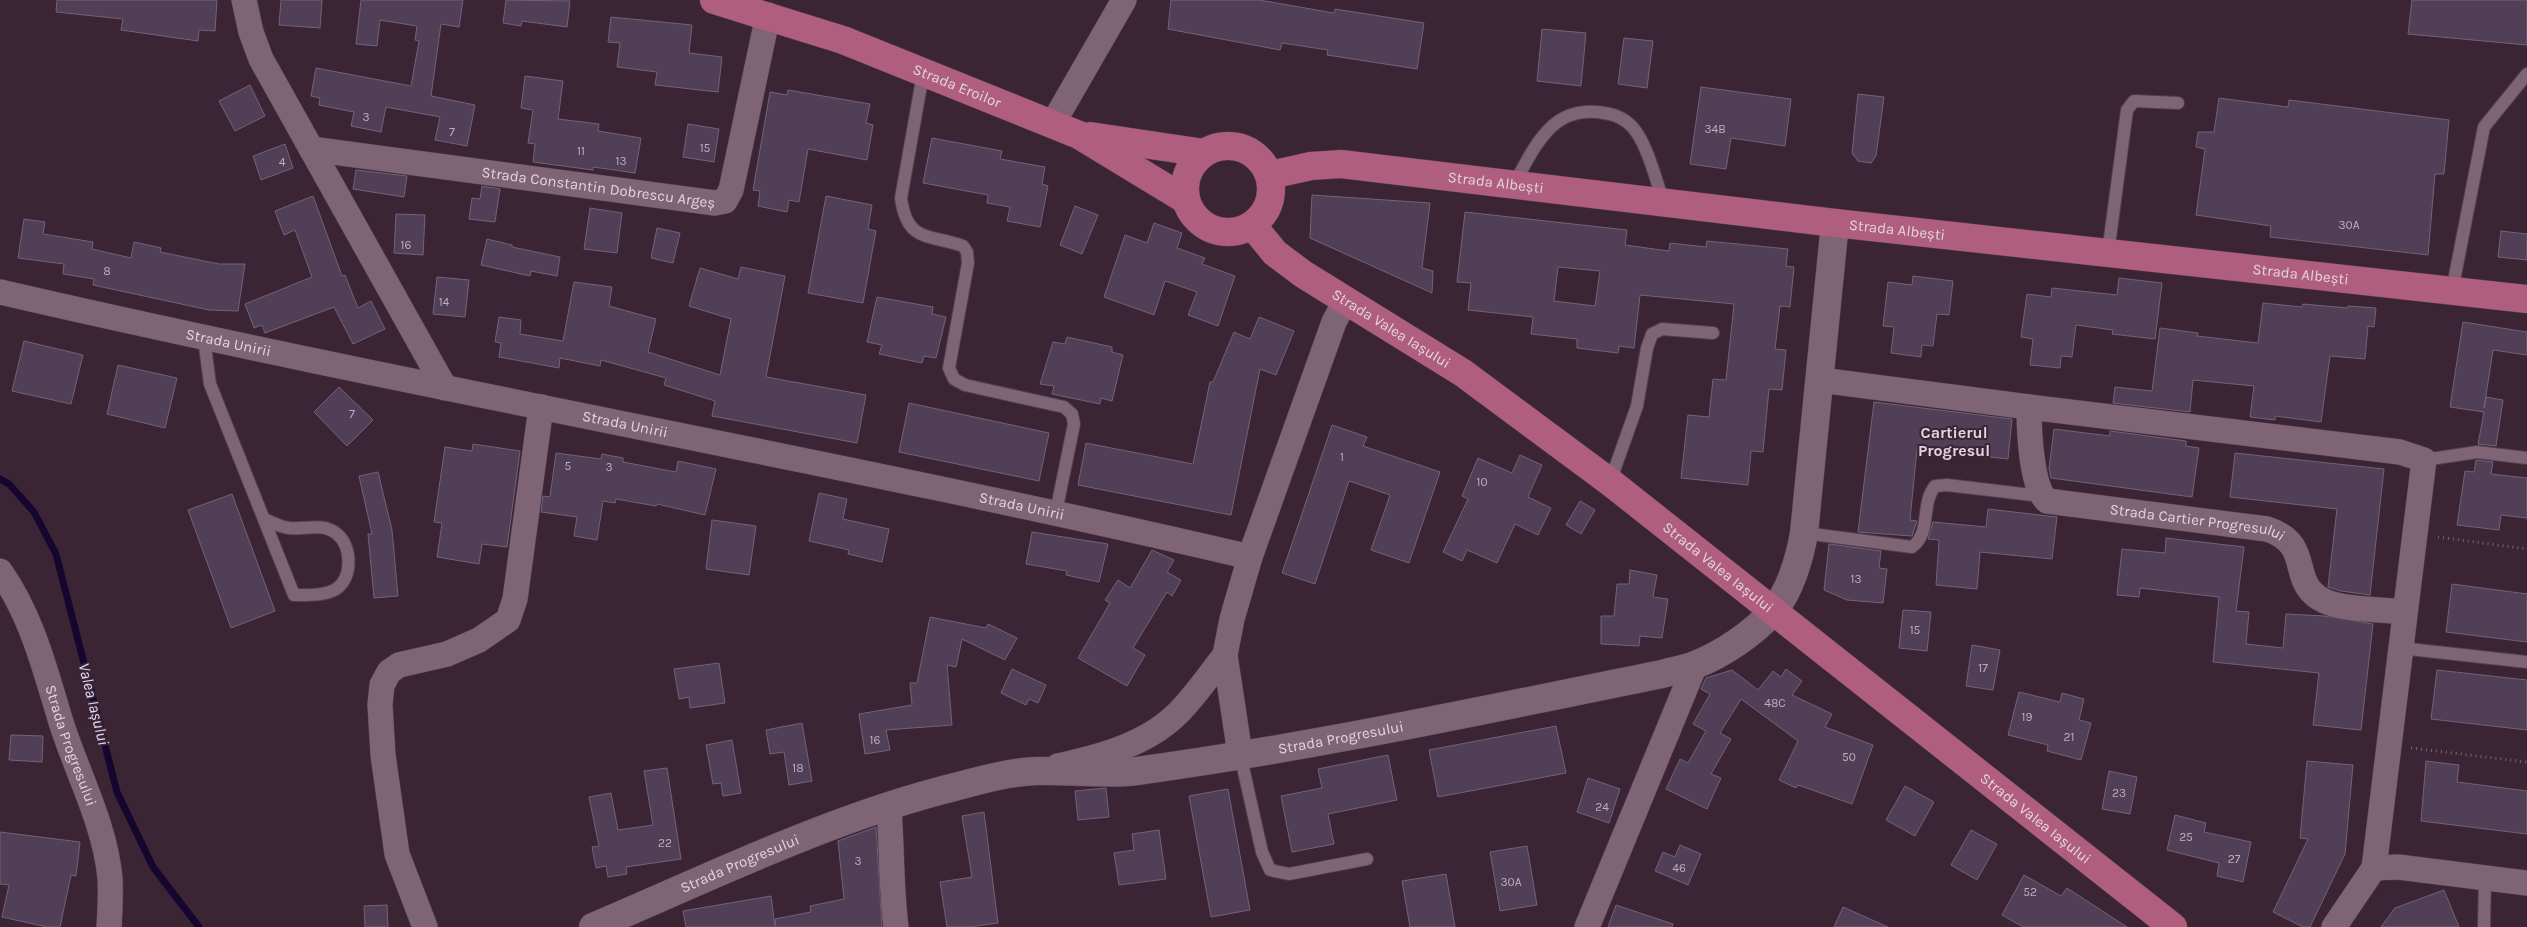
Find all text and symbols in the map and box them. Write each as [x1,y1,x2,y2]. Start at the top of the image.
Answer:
street label: Strada Eroilor [910,60,1004,112]
house number: 3 [362,110,370,124]
house number: 34B [1704,122,1726,136]
house number: 7 [449,125,455,139]
house number: 15 [700,141,711,155]
house number: 11 [577,144,585,158]
house number: 13 [615,154,627,168]
house number: 4 [279,155,286,169]
street label: Strada Constantin Dobrescu Argeș [481,163,716,212]
street label: Strada Albești [1447,168,1545,197]
street label: Strada Albești [1848,216,1946,244]
house number: 30A [2338,218,2360,232]
house number: 16 [401,238,412,252]
street label: Strada Albești [2252,260,2350,288]
house number: 8 [103,264,111,278]
street label: Strada Valea Iașului [1329,285,1454,372]
house number: 14 [439,295,450,309]
street label: Strada Unirii [184,325,273,360]
house number: 7 [349,407,355,421]
street label: Strada Unirii [581,407,670,442]
district label: Cartierul Progresul [1918,423,1990,460]
house number: 1 [1340,450,1344,464]
house number: 5 [565,459,572,473]
house number: 3 [605,460,613,474]
house number: 10 [1476,475,1488,489]
street label: Strada Unirii [977,488,1066,524]
street label: Strada Cartier Progresului [2109,500,2289,545]
street label: Strada Valea Iașului [1659,518,1777,617]
house number: 13 [1850,572,1862,586]
house number: 15 [1910,623,1921,637]
water label: Valea Iașului [75,661,113,747]
house number: 17 [1978,661,1988,675]
street label: Strada Progresului [41,683,101,809]
house number: 48C [1764,696,1786,710]
house number: 19 [2022,710,2032,724]
street label: Strada Progresului [1277,717,1405,758]
house number: 21 [2064,730,2074,744]
house number: 16 [870,733,881,747]
house number: 50 [1842,750,1856,764]
house number: 18 [792,761,804,775]
street label: Strada Valea Iașului [1977,769,2095,868]
house number: 23 [2112,786,2126,800]
house number: 24 [1595,800,1609,814]
street label: Strada Progresului [678,830,802,897]
house number: 25 [2179,830,2193,844]
house number: 22 [658,836,672,850]
house number: 27 [2228,852,2241,866]
house number: 3 [854,854,862,868]
house number: 46 [1672,861,1686,875]
house number: 30A [1500,875,1522,889]
house number: 52 [2023,885,2037,899]

